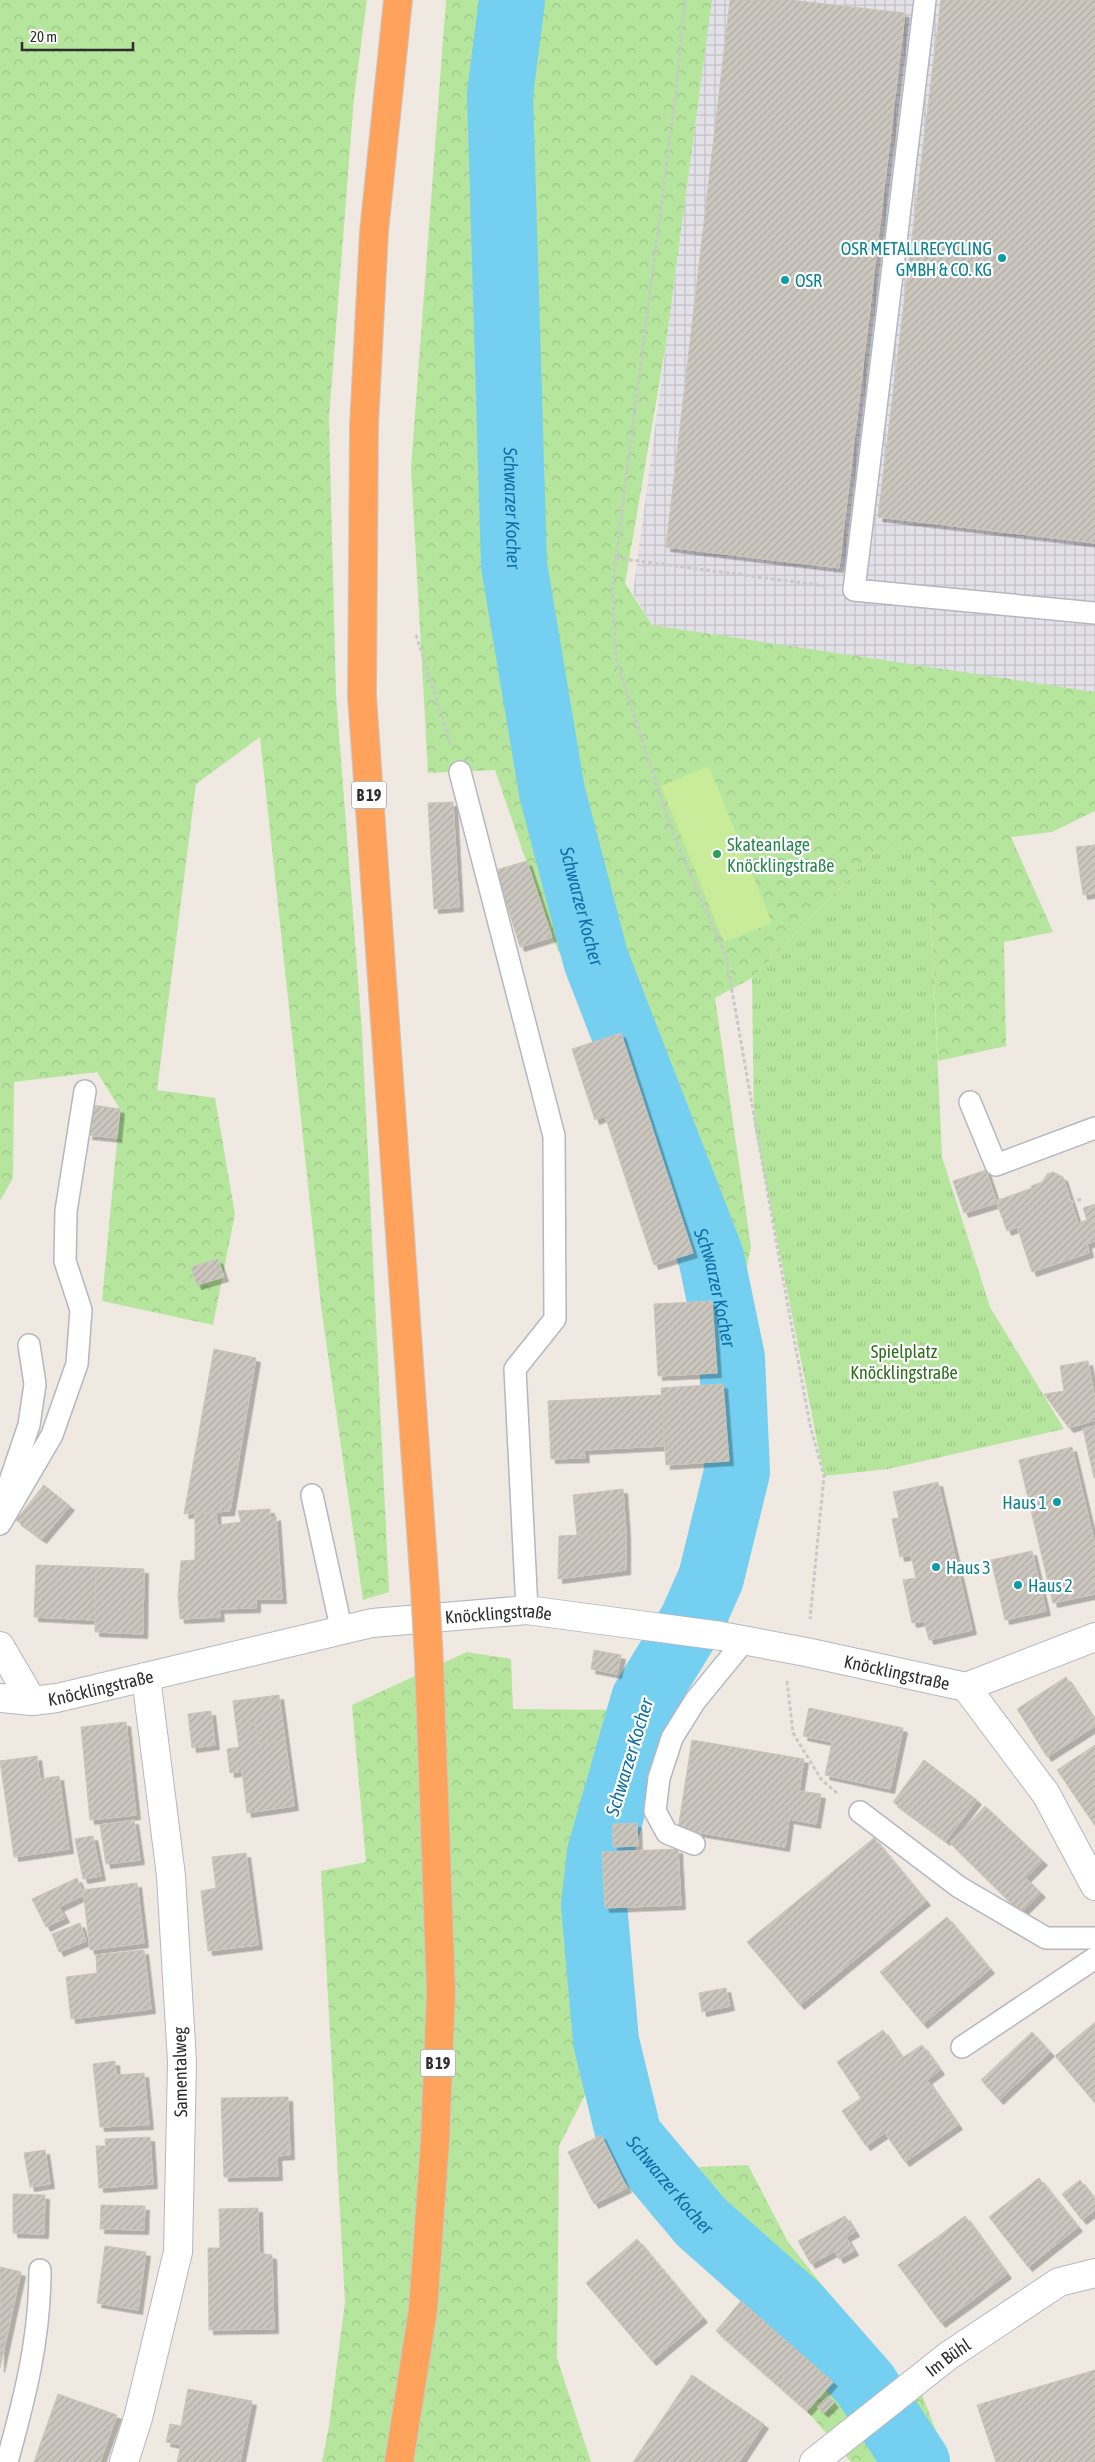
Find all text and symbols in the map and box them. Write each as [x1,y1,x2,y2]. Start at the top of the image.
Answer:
scale bar [22,20,134,52]
text: 20 m [30,28,57,45]
place label: OSR METALLRECYCLING GMBH & CO. KG [841,238,992,280]
marker: OSR METALLRECYCLING GMBH & CO. KG [996,252,1008,264]
place label: OSR [795,270,822,291]
marker: OSR [779,274,791,286]
water label: Schwarzer Kocher [499,446,526,572]
road number: B 19 [352,782,386,808]
place label: Skateanlage Knöcklingstraße [727,834,834,876]
water label: Schwarzer Kocher [556,843,609,970]
marker: Skateanlage Knöcklingstraße [711,848,723,860]
water label: Schwarzer Kocher [689,1224,741,1350]
park label: Spielplatz Knöcklingstraße [850,1341,958,1383]
place label: Haus 1 [1002,1492,1047,1513]
marker: Haus 1 [1051,1496,1063,1508]
place label: Haus 3 [946,1557,991,1578]
marker: Haus 3 [930,1561,942,1573]
place label: Haus 2 [1028,1575,1073,1596]
marker: Haus 2 [1012,1579,1024,1591]
street label: Knöcklingstraße [444,1599,553,1627]
street label: Knöcklingstraße [842,1650,952,1694]
street label: Knöcklingstraße [47,1665,155,1710]
water label: Schwarzer Kocher [600,1694,658,1819]
street label: Samentalweg [169,2026,191,2117]
road number: B 19 [420,2050,456,2076]
water label: Schwarzer Kocher [622,2131,719,2240]
street label: Im Bühl [921,2334,974,2381]

